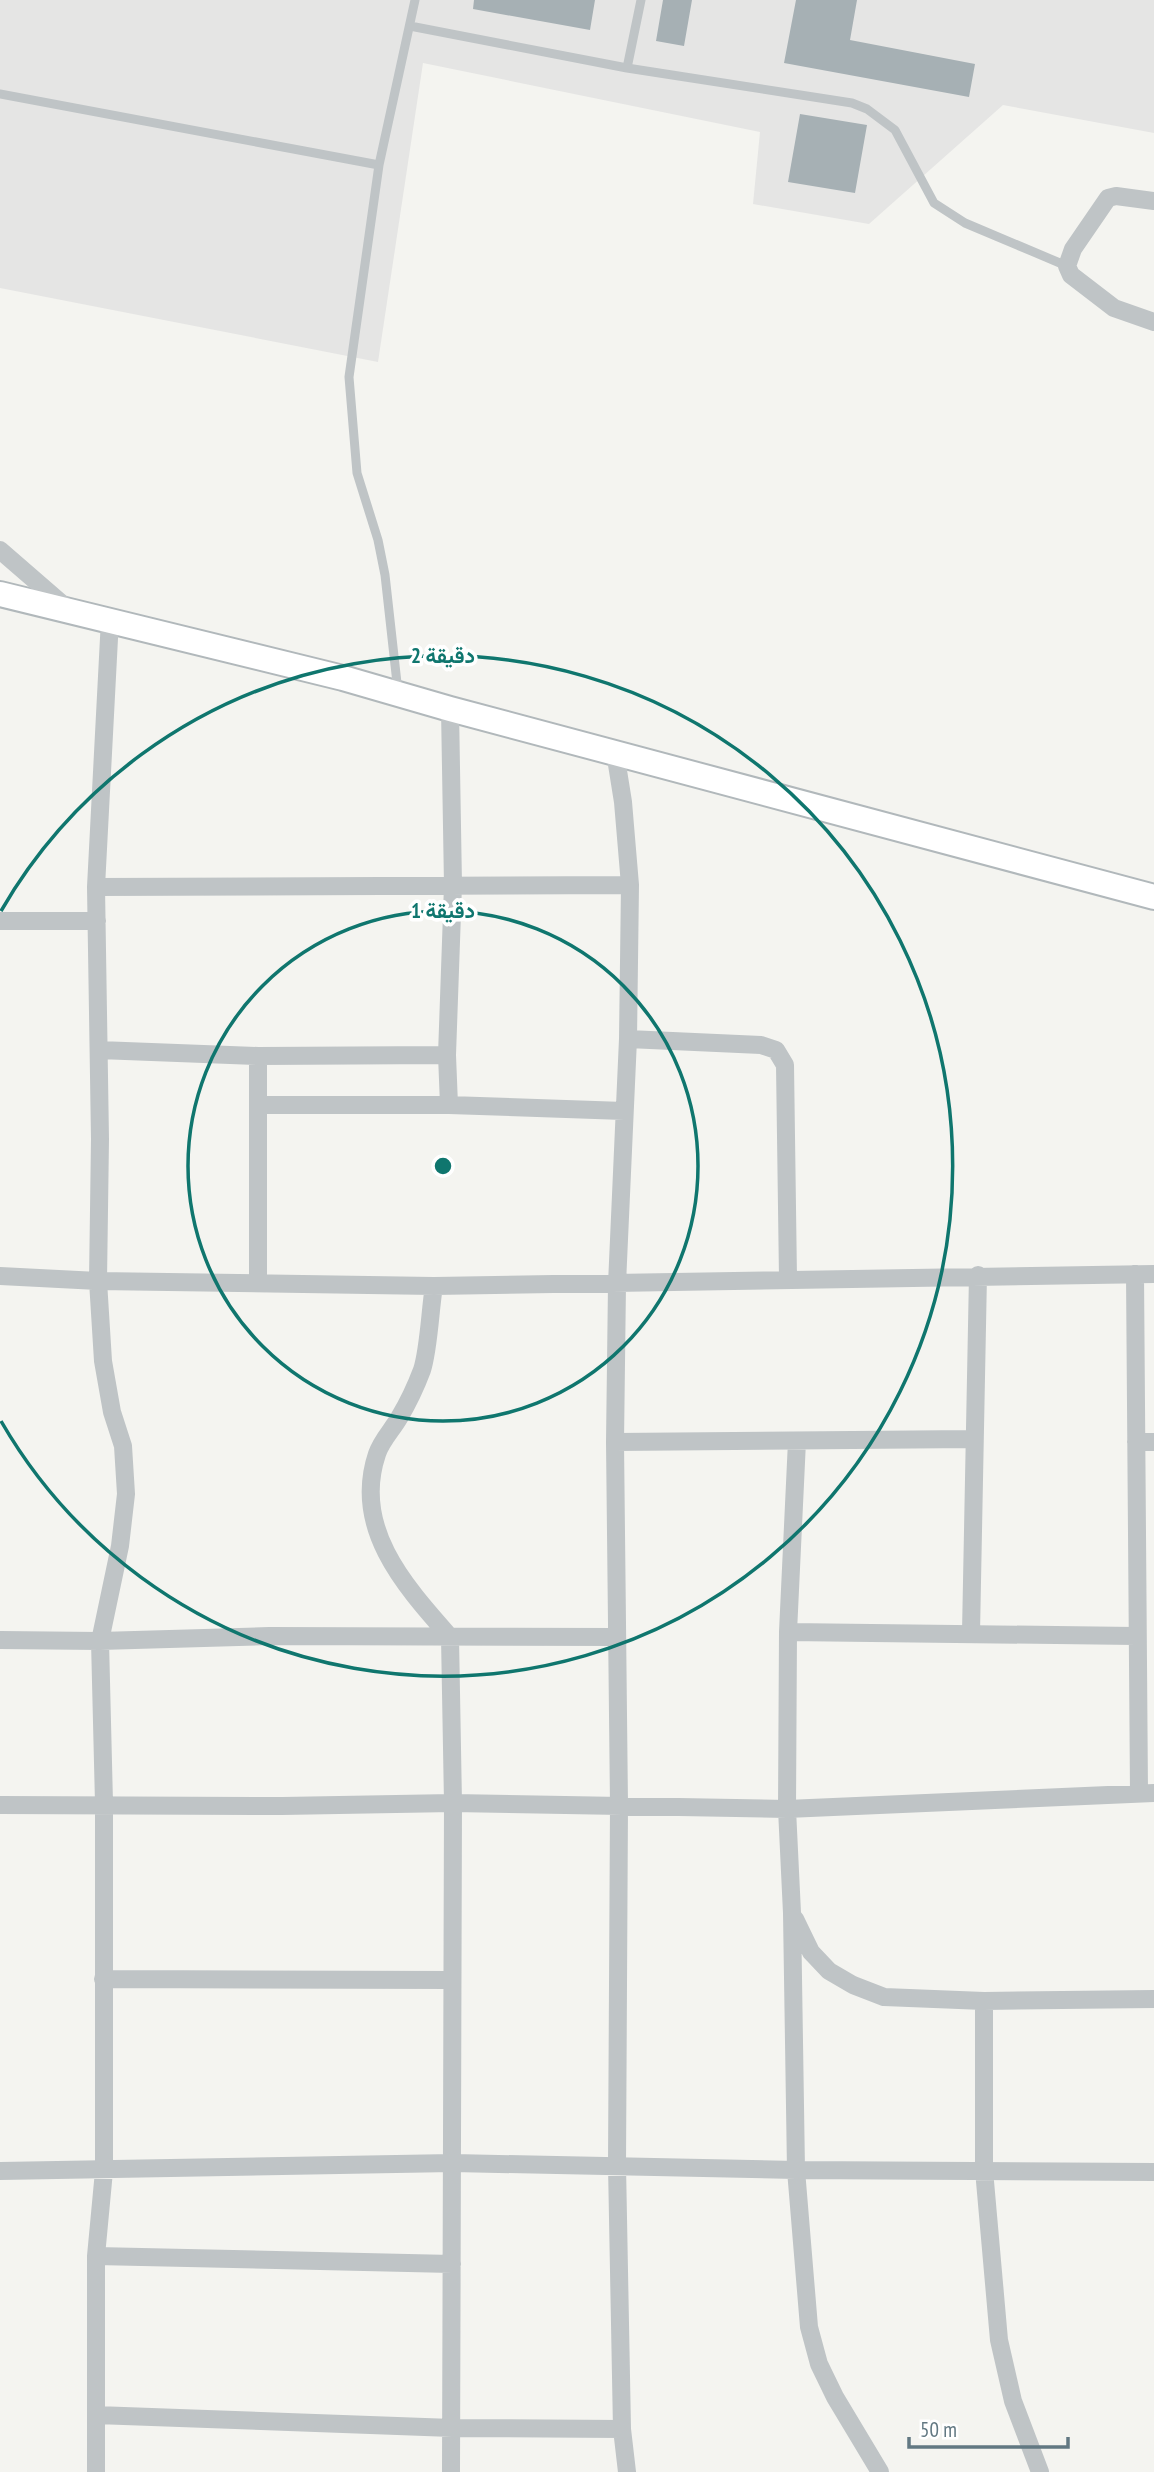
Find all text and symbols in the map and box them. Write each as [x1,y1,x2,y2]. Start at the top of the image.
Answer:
text: 2 دقيقة [411,642,475,669]
text: 1 دقيقة [411,897,475,924]
centre of rings [431,1154,455,1178]
scale bar [909,2406,1068,2450]
text: 50 m [920,2416,957,2443]

